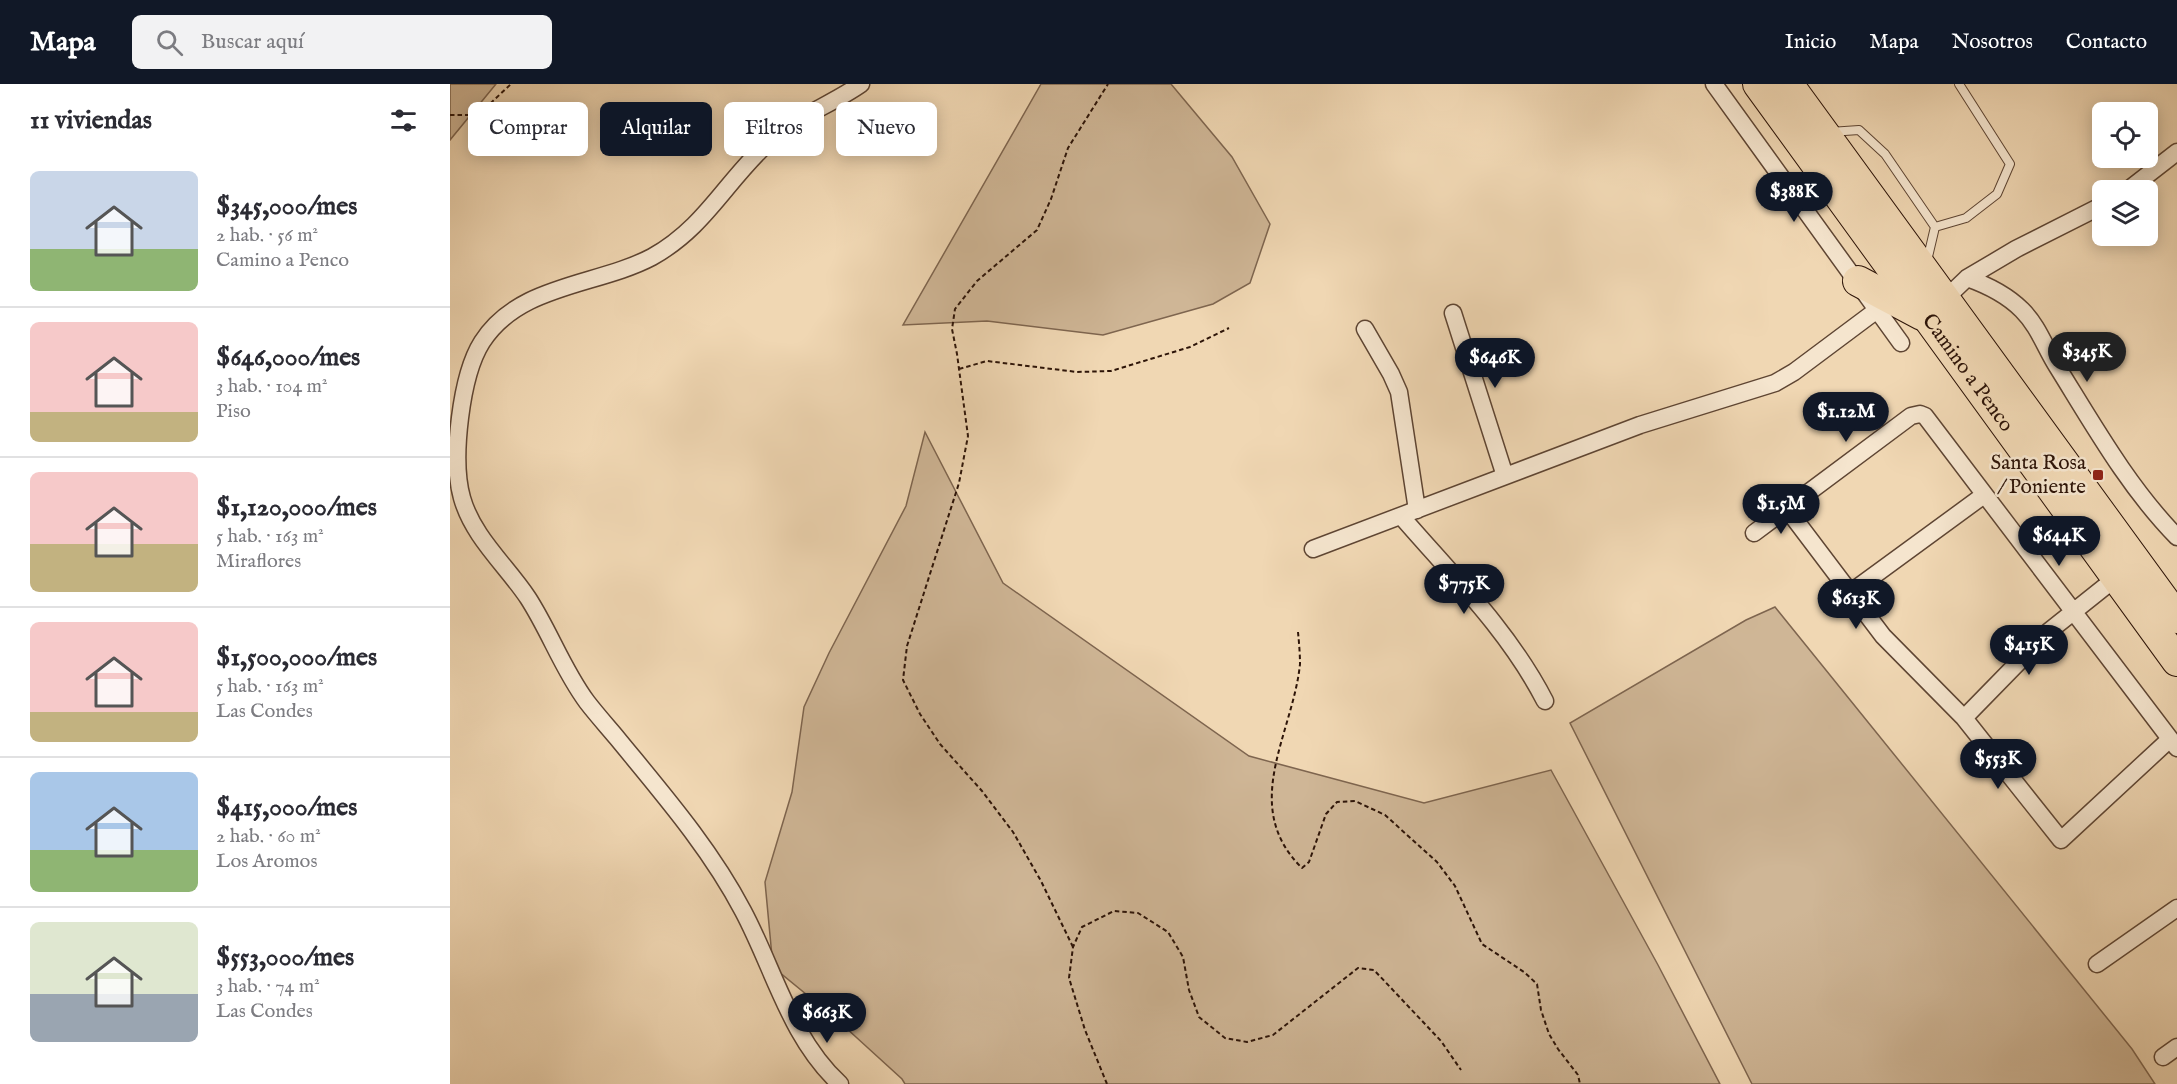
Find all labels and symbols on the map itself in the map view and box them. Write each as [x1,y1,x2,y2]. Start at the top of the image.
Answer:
pin: $388K [1752,172,1836,223]
street label: Camino a Penco [1916,308,2020,437]
pin: $345K [2045,332,2129,383]
pin: $646K [1453,338,1537,389]
pin: $1.12M [1797,392,1895,443]
place label: Santa Rosa / Poniente [1991,450,2087,501]
marker: Santa Rosa / Poniente [2091,468,2105,482]
pin: $1.5M [1739,484,1823,535]
pin: $644K [2017,516,2101,567]
pin: $775K [1422,564,1506,615]
pin: $613K [1814,579,1898,630]
pin: $415K [1987,625,2071,676]
pin: $553K [1956,739,2040,790]
pin: $663K [785,993,869,1044]

